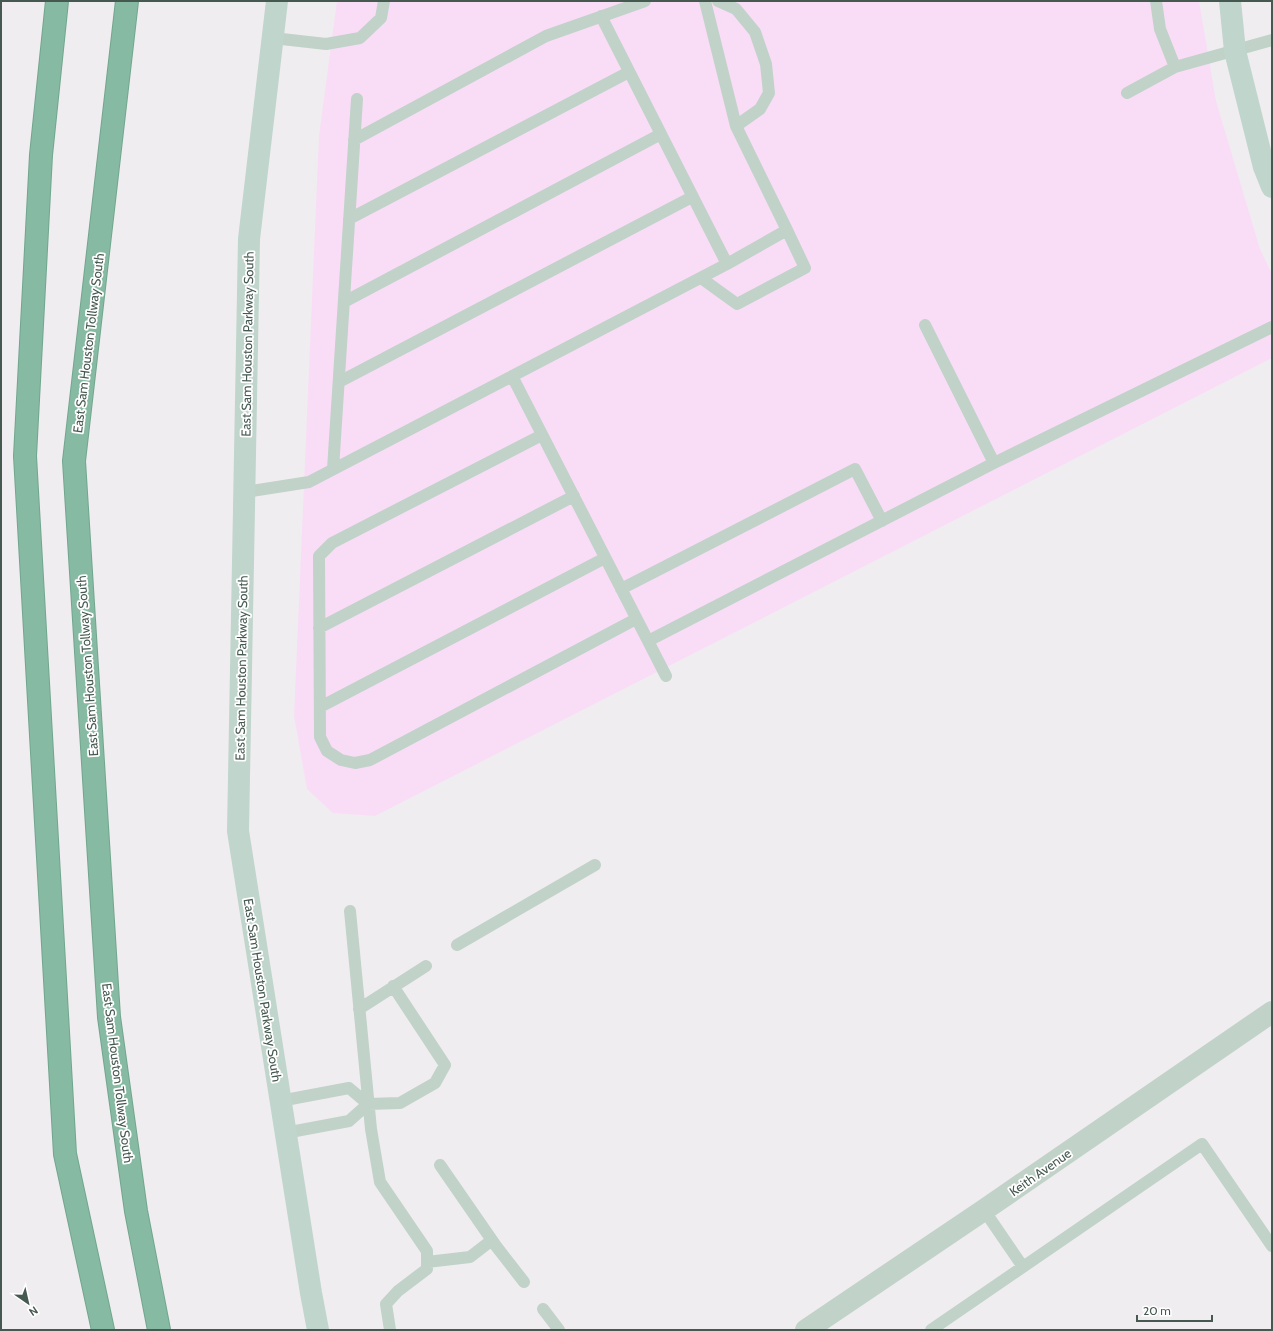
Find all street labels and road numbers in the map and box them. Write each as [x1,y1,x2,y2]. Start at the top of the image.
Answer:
street label: East Sam Houston Parkway South [237,251,257,437]
street label: East Sam Houston Tollway South [69,252,107,434]
street label: East Sam Houston Tollway South [73,575,101,757]
street label: East Sam Houston Parkway South [231,575,251,761]
street label: East Sam Houston Parkway South [241,897,285,1083]
street label: East Sam Houston Tollway South [99,982,137,1164]
street label: Keith Avenue [1006,1145,1074,1199]

